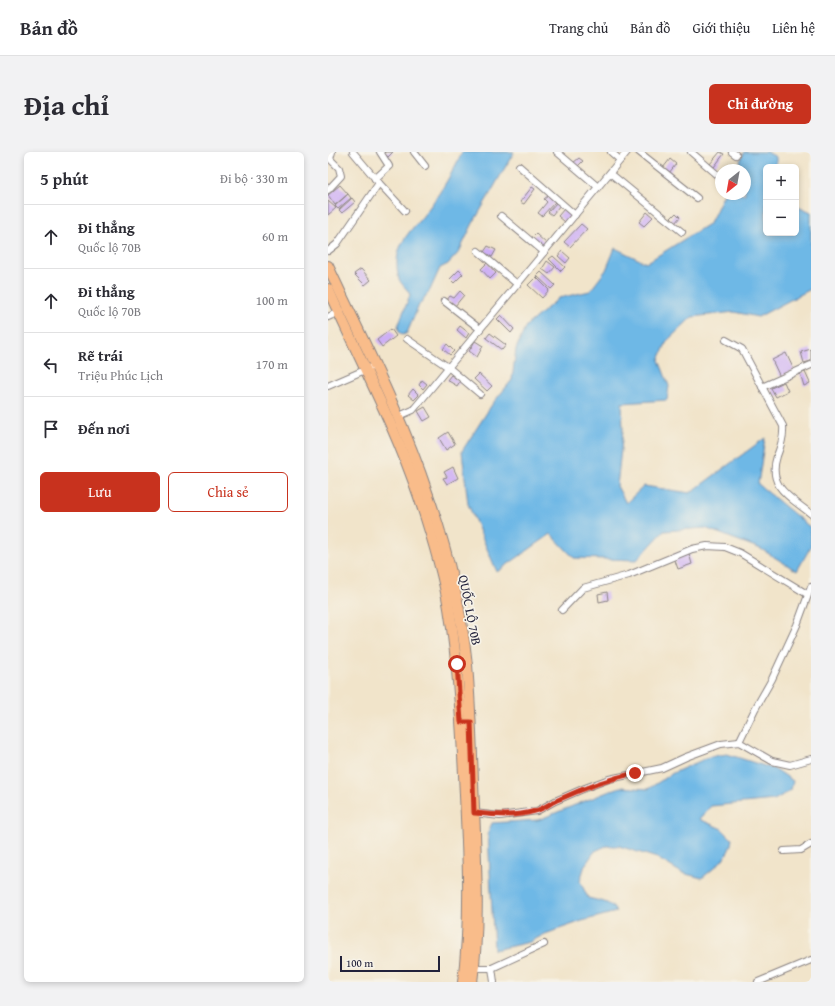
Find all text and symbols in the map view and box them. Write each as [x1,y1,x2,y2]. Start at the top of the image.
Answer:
text: Bản đồ [20,14,78,42]
text: Trang chủ [549,18,608,38]
text: Bản đồ [630,18,670,38]
text: Giới thiệu [692,18,750,38]
text: Liên hệ [772,18,815,38]
text: Địa chỉ [24,84,109,125]
button: Chỉ đường [709,84,811,124]
north arrow [715,164,751,200]
map controls [763,164,799,236]
button: + [763,164,799,200]
text: 5 phút [40,166,88,191]
text: Đi bộ · 330 m [220,169,288,188]
button: − [763,200,799,236]
text: Đi thẳng [78,217,135,238]
icon: ahead [40,226,62,248]
text: 60 m [262,227,288,246]
text: Quốc lộ 70B [78,238,141,257]
text: Đi thẳng [78,281,135,302]
icon: ahead [40,290,62,312]
text: 100 m [256,291,288,310]
text: Quốc lộ 70B [78,302,141,321]
text: Rẽ trái [78,345,123,366]
icon: left [40,354,62,376]
text: 170 m [256,355,288,374]
text: Triệu Phúc Lịch [78,366,163,385]
icon: arrive [40,418,62,440]
text: Đến nơi [78,418,130,439]
button: Lưu [40,472,160,512]
button: Chia sẻ [168,472,288,512]
street label: QUỐC LỘ 70B [454,573,486,647]
route start [448,655,466,673]
route end [626,764,644,782]
scale bar [340,954,440,973]
text: 100 m [346,955,373,971]

